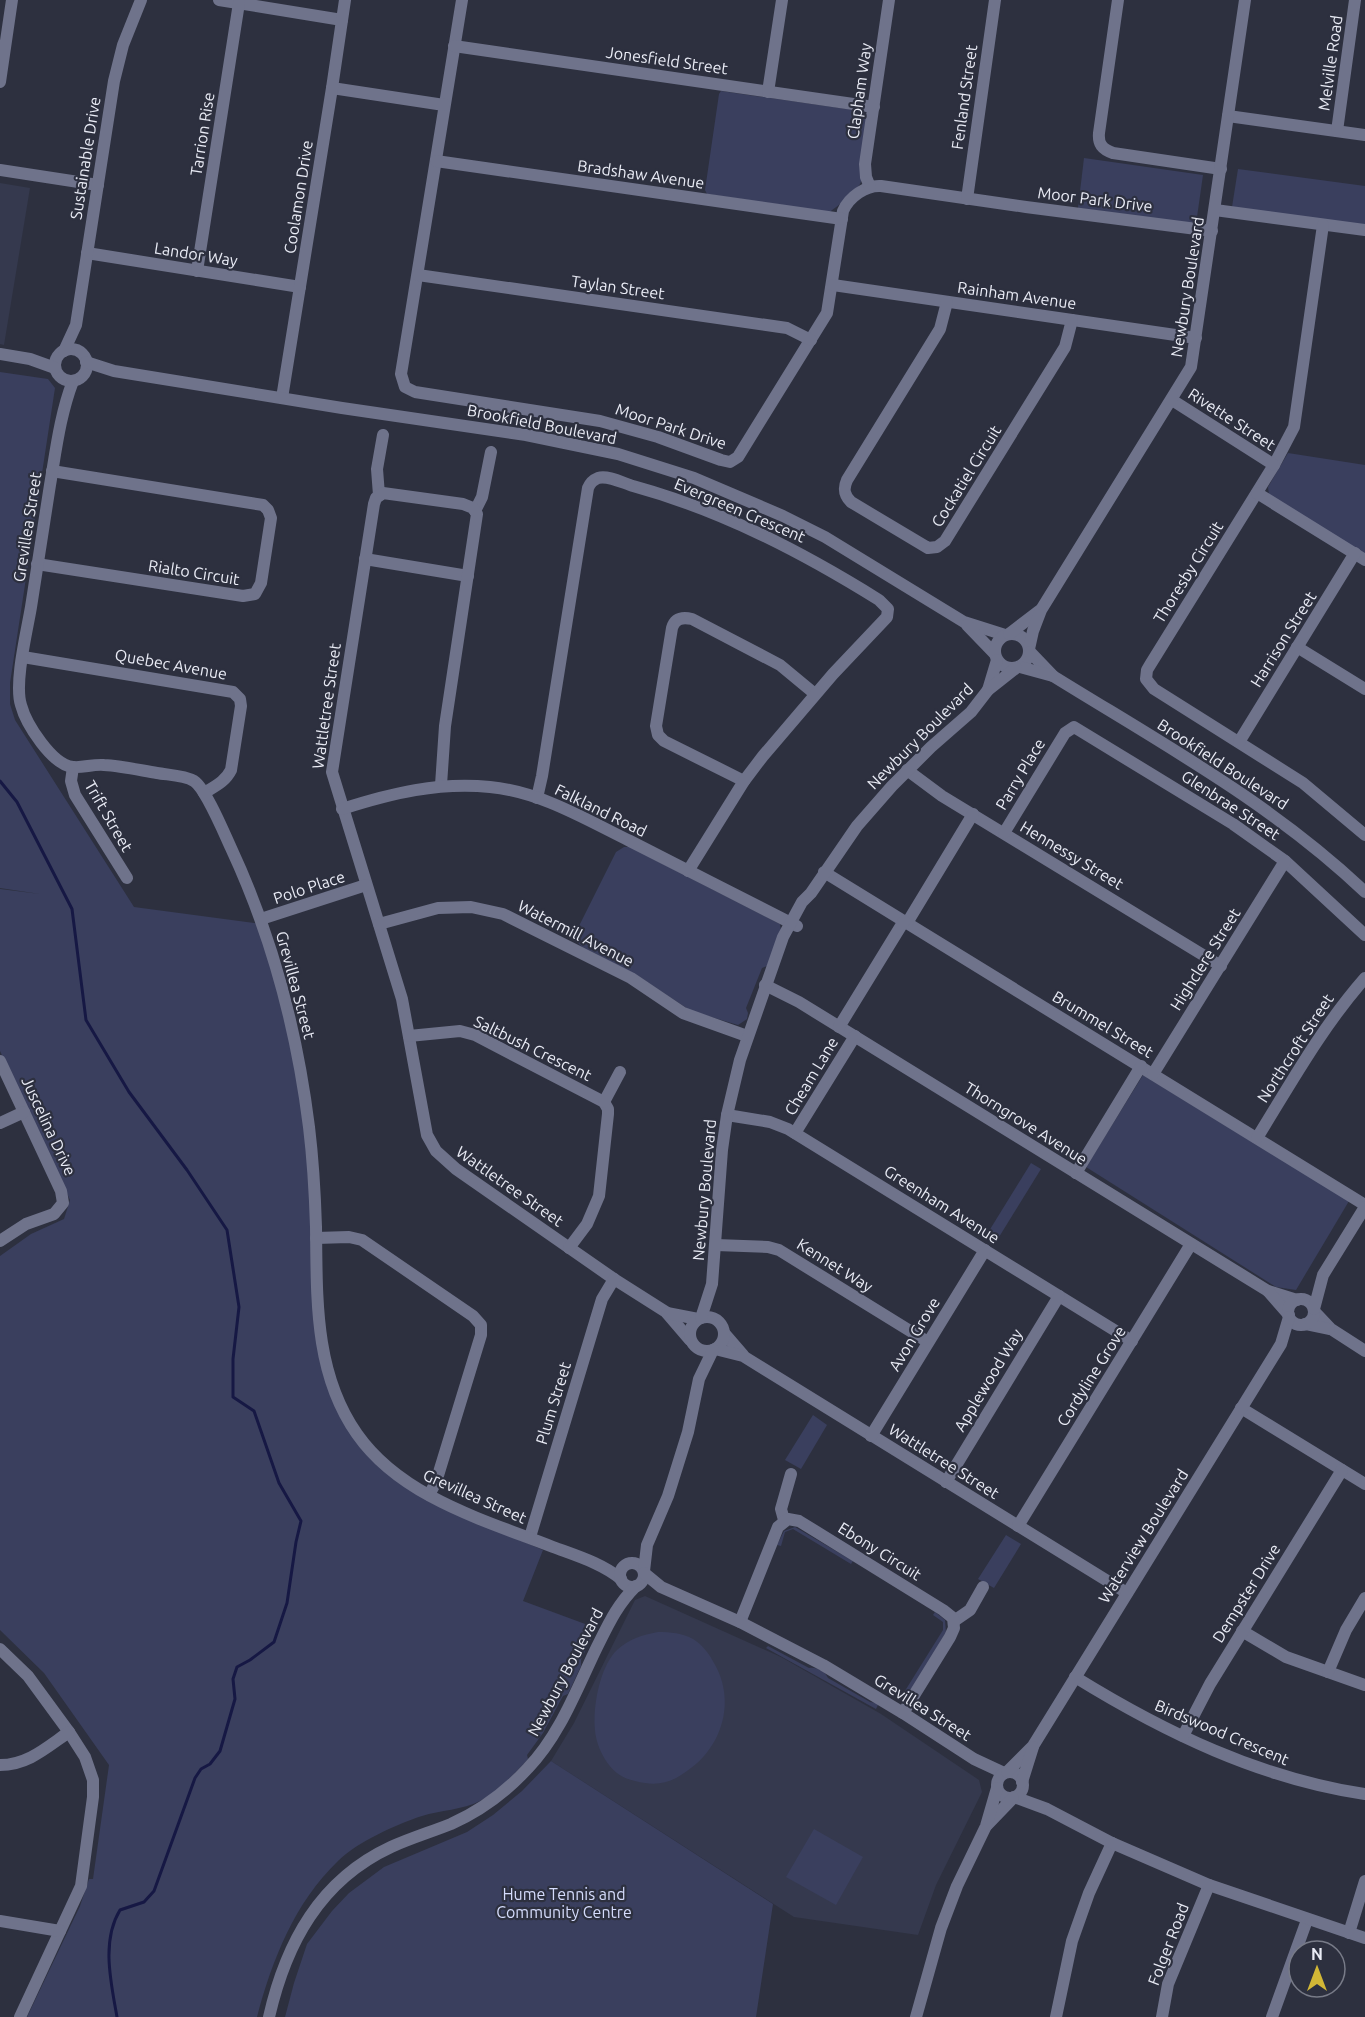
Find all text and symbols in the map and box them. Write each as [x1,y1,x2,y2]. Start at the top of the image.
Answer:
street label: Melville Road [1314,14,1346,112]
street label: Clapham Way [843,42,875,140]
street label: Jonesfield Street [605,43,730,78]
street label: Fenland Street [948,43,980,151]
street label: Tarrion Rise [187,91,217,177]
street label: Sustainable Drive [66,95,104,221]
street label: Coolamon Drive [280,139,316,255]
street label: Bradshaw Avenue [576,156,706,192]
street label: Moor Park Drive [1037,183,1153,215]
street label: Newbury Boulevard [1167,215,1207,359]
street label: Landor Way [153,239,239,270]
street label: Taylan Street [570,272,667,303]
street label: Rainham Avenue [956,278,1078,312]
street label: Rivette Street [1185,384,1279,454]
street label: Moor Park Drive [613,400,729,452]
street label: Brookfield Boulevard [466,401,618,447]
street label: Cockatiel Circuit [928,421,1005,530]
street label: Grevillea Street [9,470,45,583]
street label: Evergreen Crescent [672,474,809,546]
street label: Thoresby Circuit [1150,517,1227,626]
street label: Rialto Circuit [147,556,242,588]
street label: Harrison Street [1246,587,1320,690]
street label: Wattletree Street [308,641,344,770]
street label: Quebec Avenue [114,645,228,683]
street label: Newbury Boulevard [863,679,977,793]
street label: Brookfield Boulevard [1154,715,1292,813]
street label: Parry Place [992,735,1048,813]
street label: Glenbrae Street [1178,767,1284,844]
street label: Trift Street [81,777,137,855]
street label: Falkland Road [552,780,650,840]
street label: Hennessy Street [1017,817,1127,893]
street label: Polo Place [271,867,347,907]
street label: Watermill Avenue [515,896,637,970]
street label: Highclere Street [1166,904,1244,1013]
street label: Grevillea Street [273,929,319,1042]
street label: Brummel Street [1049,987,1157,1062]
street label: Northcroft Street [1253,990,1337,1106]
street label: Saltbush Crescent [471,1012,595,1085]
street label: Cheam Lane [781,1034,841,1118]
street label: Juscelina Drive [18,1074,80,1178]
street label: Thorngrove Avenue [961,1078,1091,1168]
street label: Newbury Boulevard [689,1118,719,1262]
street label: Wattletree Street [453,1142,568,1230]
street label: Greenham Avenue [881,1161,1003,1247]
street label: Kennet Way [794,1235,876,1296]
street label: Avon Grove [885,1294,943,1374]
street label: Cordyline Grove [1053,1323,1129,1429]
street label: Applewood Way [950,1325,1026,1435]
street label: Plum Street [532,1359,574,1446]
street label: Wattletree Street [886,1420,1003,1503]
street label: Grevillea Street [421,1465,530,1527]
street label: Waterview Boulevard [1095,1466,1191,1606]
street label: Ebony Circuit [835,1518,925,1584]
street label: Dempster Drive [1208,1540,1284,1646]
street label: Newbury Boulevard [524,1605,606,1739]
street label: Grevillea Street [871,1670,975,1744]
street label: Birdswood Crescent [1152,1696,1292,1769]
park label: Hume Tennis and Community Centre [496,1885,632,1921]
street label: Folger Road [1144,1900,1192,1988]
north arrow [1287,1939,1347,1999]
text: N [1311,1945,1323,1963]

